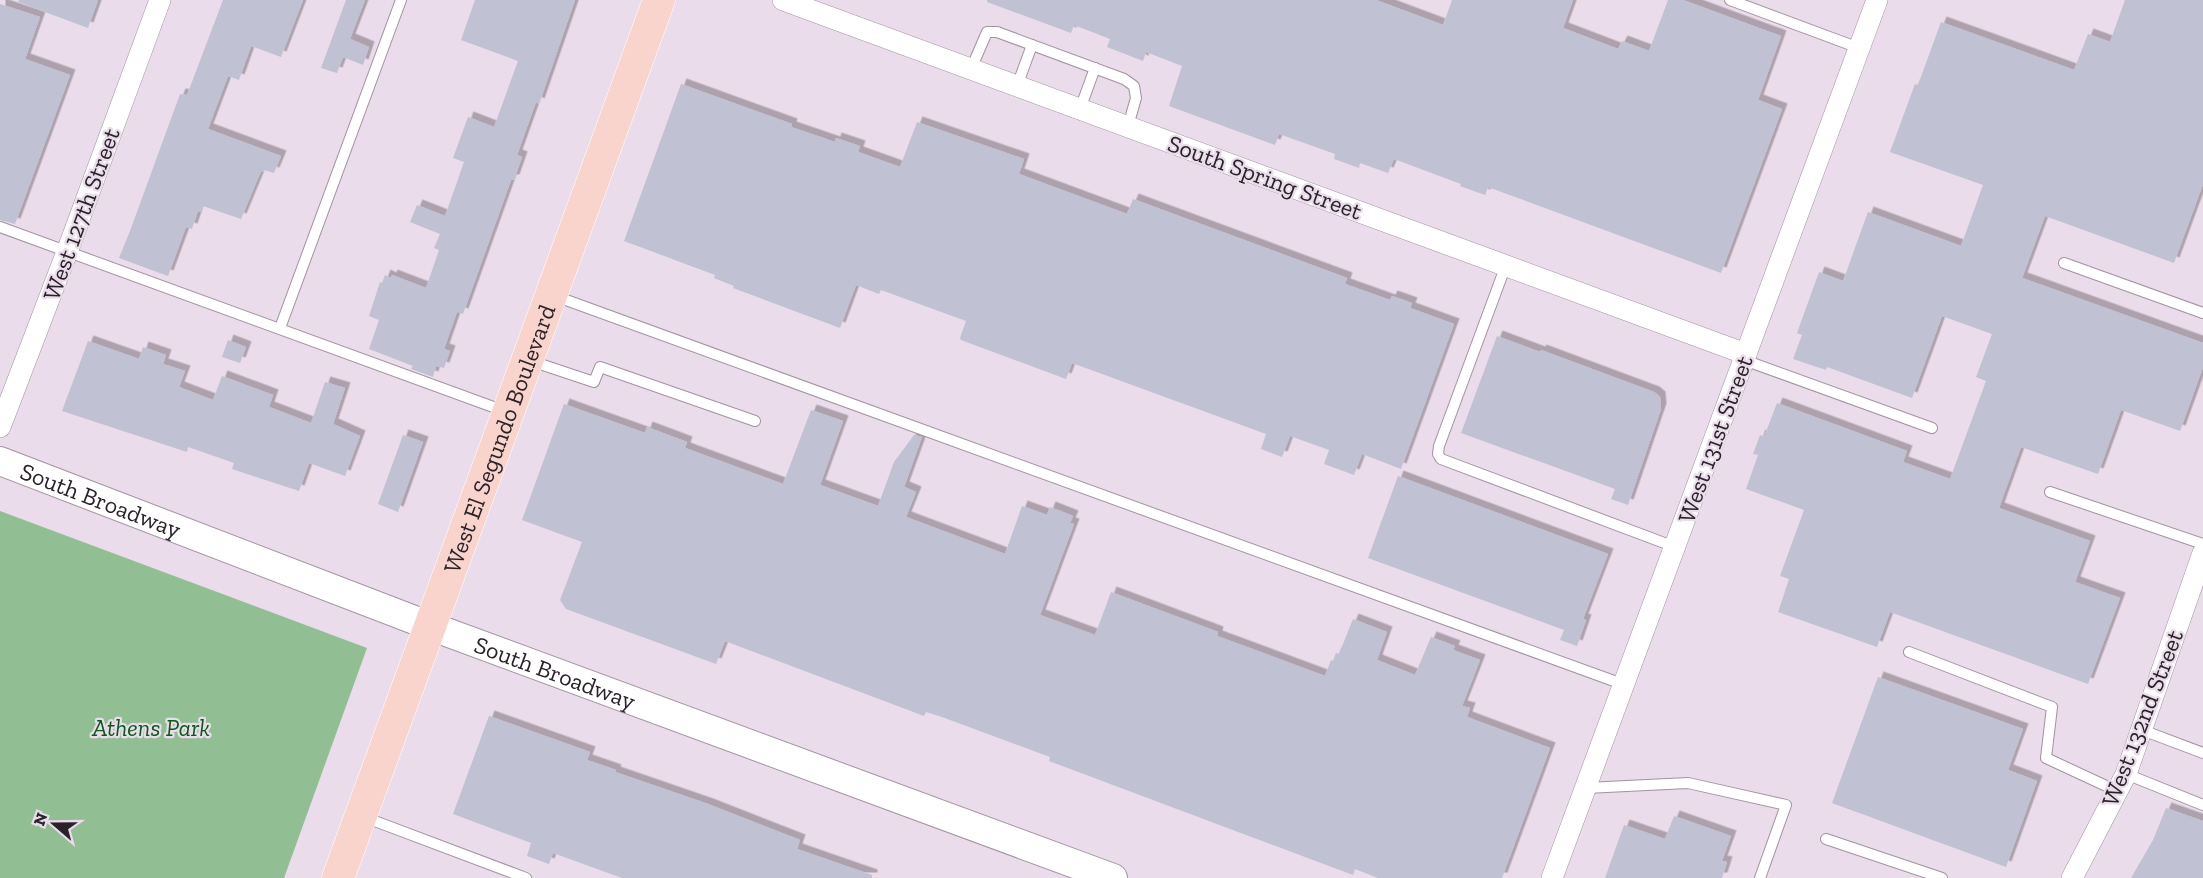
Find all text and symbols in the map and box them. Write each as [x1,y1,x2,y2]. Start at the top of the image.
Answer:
street label: West 127th Street [36,124,126,304]
street label: South Spring Street [1164,128,1366,226]
street label: West El Segundo Boulevard [436,300,561,577]
street label: West 131st Street [1671,351,1759,527]
street label: South Broadway [17,456,186,544]
street label: West 132nd Street [2095,626,2189,810]
street label: South Broadway [471,629,640,715]
park label: Athens Park [91,713,210,742]
north arrow [24,794,84,854]
text: N [29,810,51,828]

